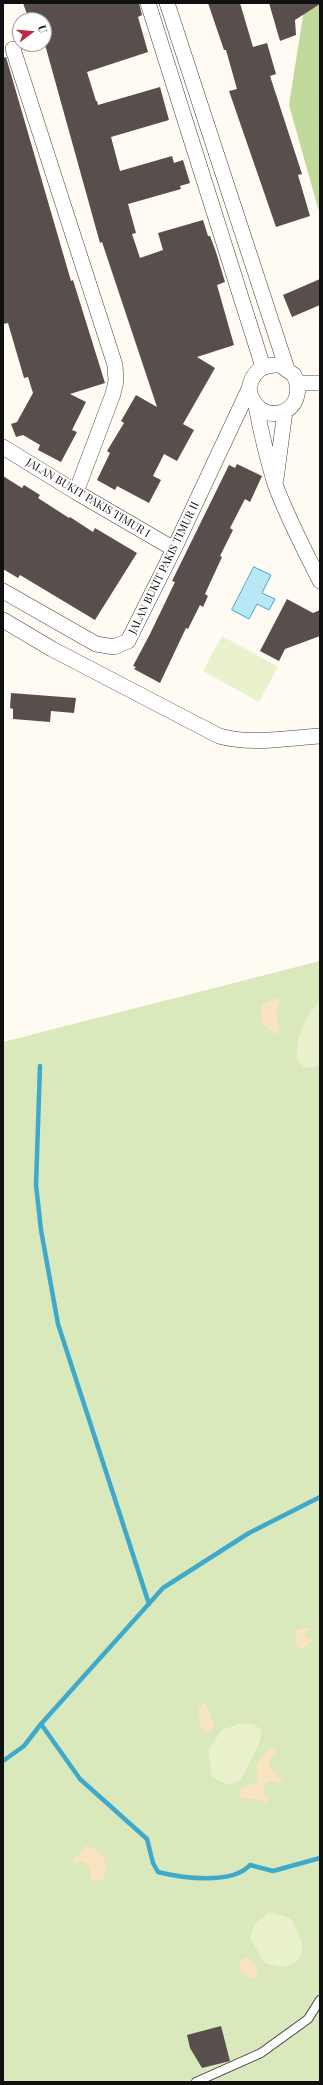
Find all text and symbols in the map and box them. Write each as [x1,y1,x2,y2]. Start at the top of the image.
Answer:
north arrow [12,12,52,52]
text: U [35,23,51,35]
street label: JALAN BUKIT PAKIS TIMUR I [24,456,152,540]
street label: JALAN BUKIT PAKIS TIMUR II [126,500,202,636]

